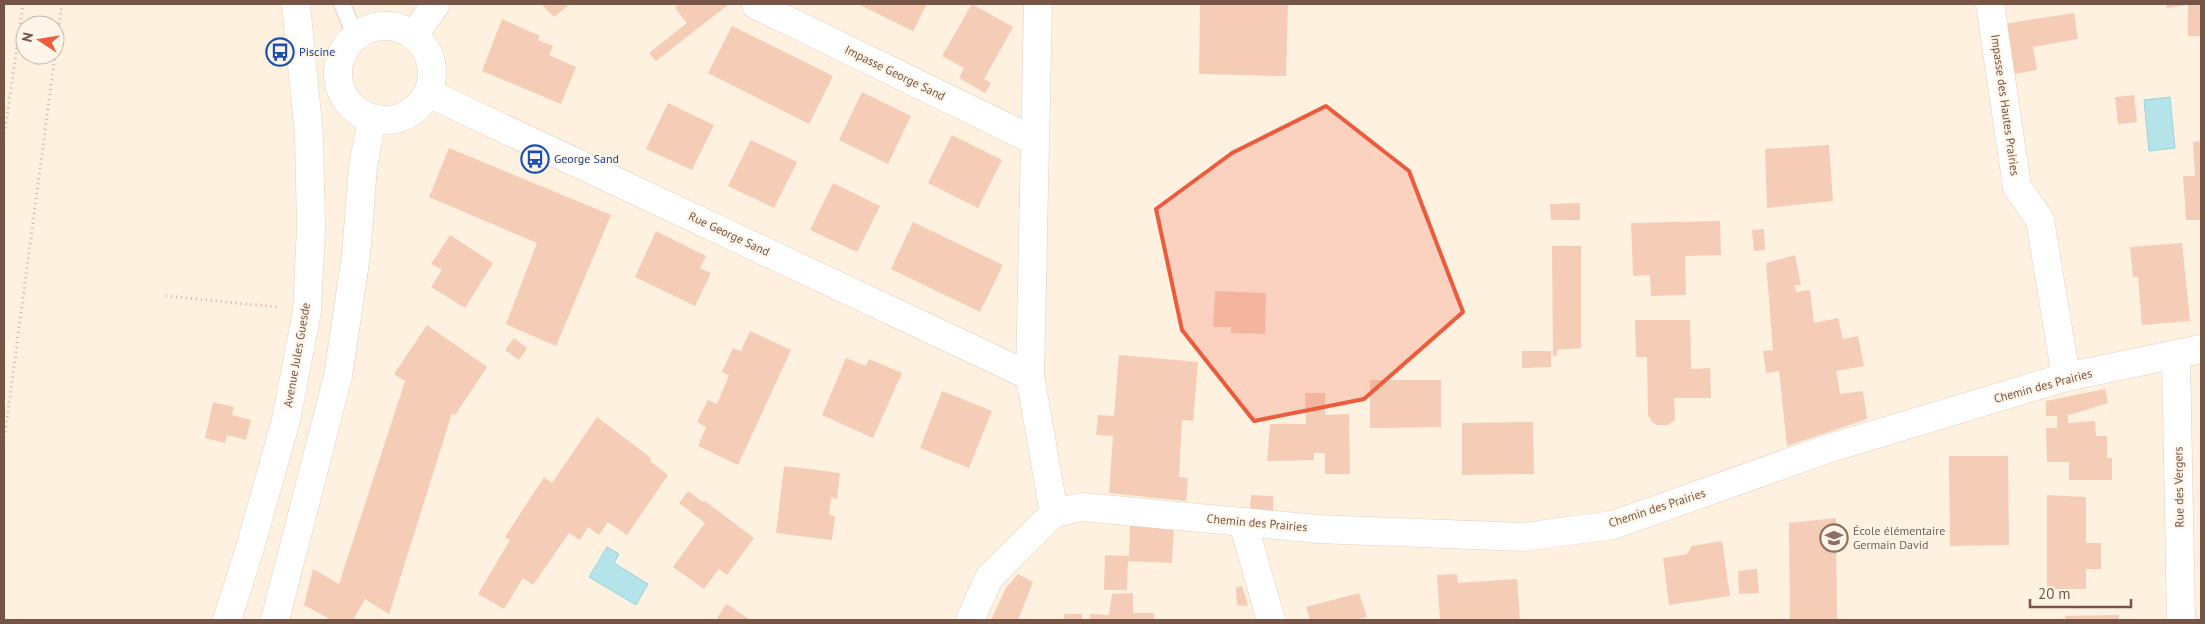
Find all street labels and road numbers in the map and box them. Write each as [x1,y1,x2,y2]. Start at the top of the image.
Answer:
street label: Impasse des Hautes Prairies [1988,33,2023,177]
street label: Impasse George Sand [842,42,948,103]
street label: Rue George Sand [686,208,772,259]
street label: Avenue Jules Guesde [280,301,313,408]
street label: Chemin des Prairies [1992,365,2094,406]
street label: Rue des Vergers [2170,446,2187,528]
street label: Chemin des Prairies [1606,485,1707,530]
street label: Chemin des Prairies [1206,511,1308,534]

